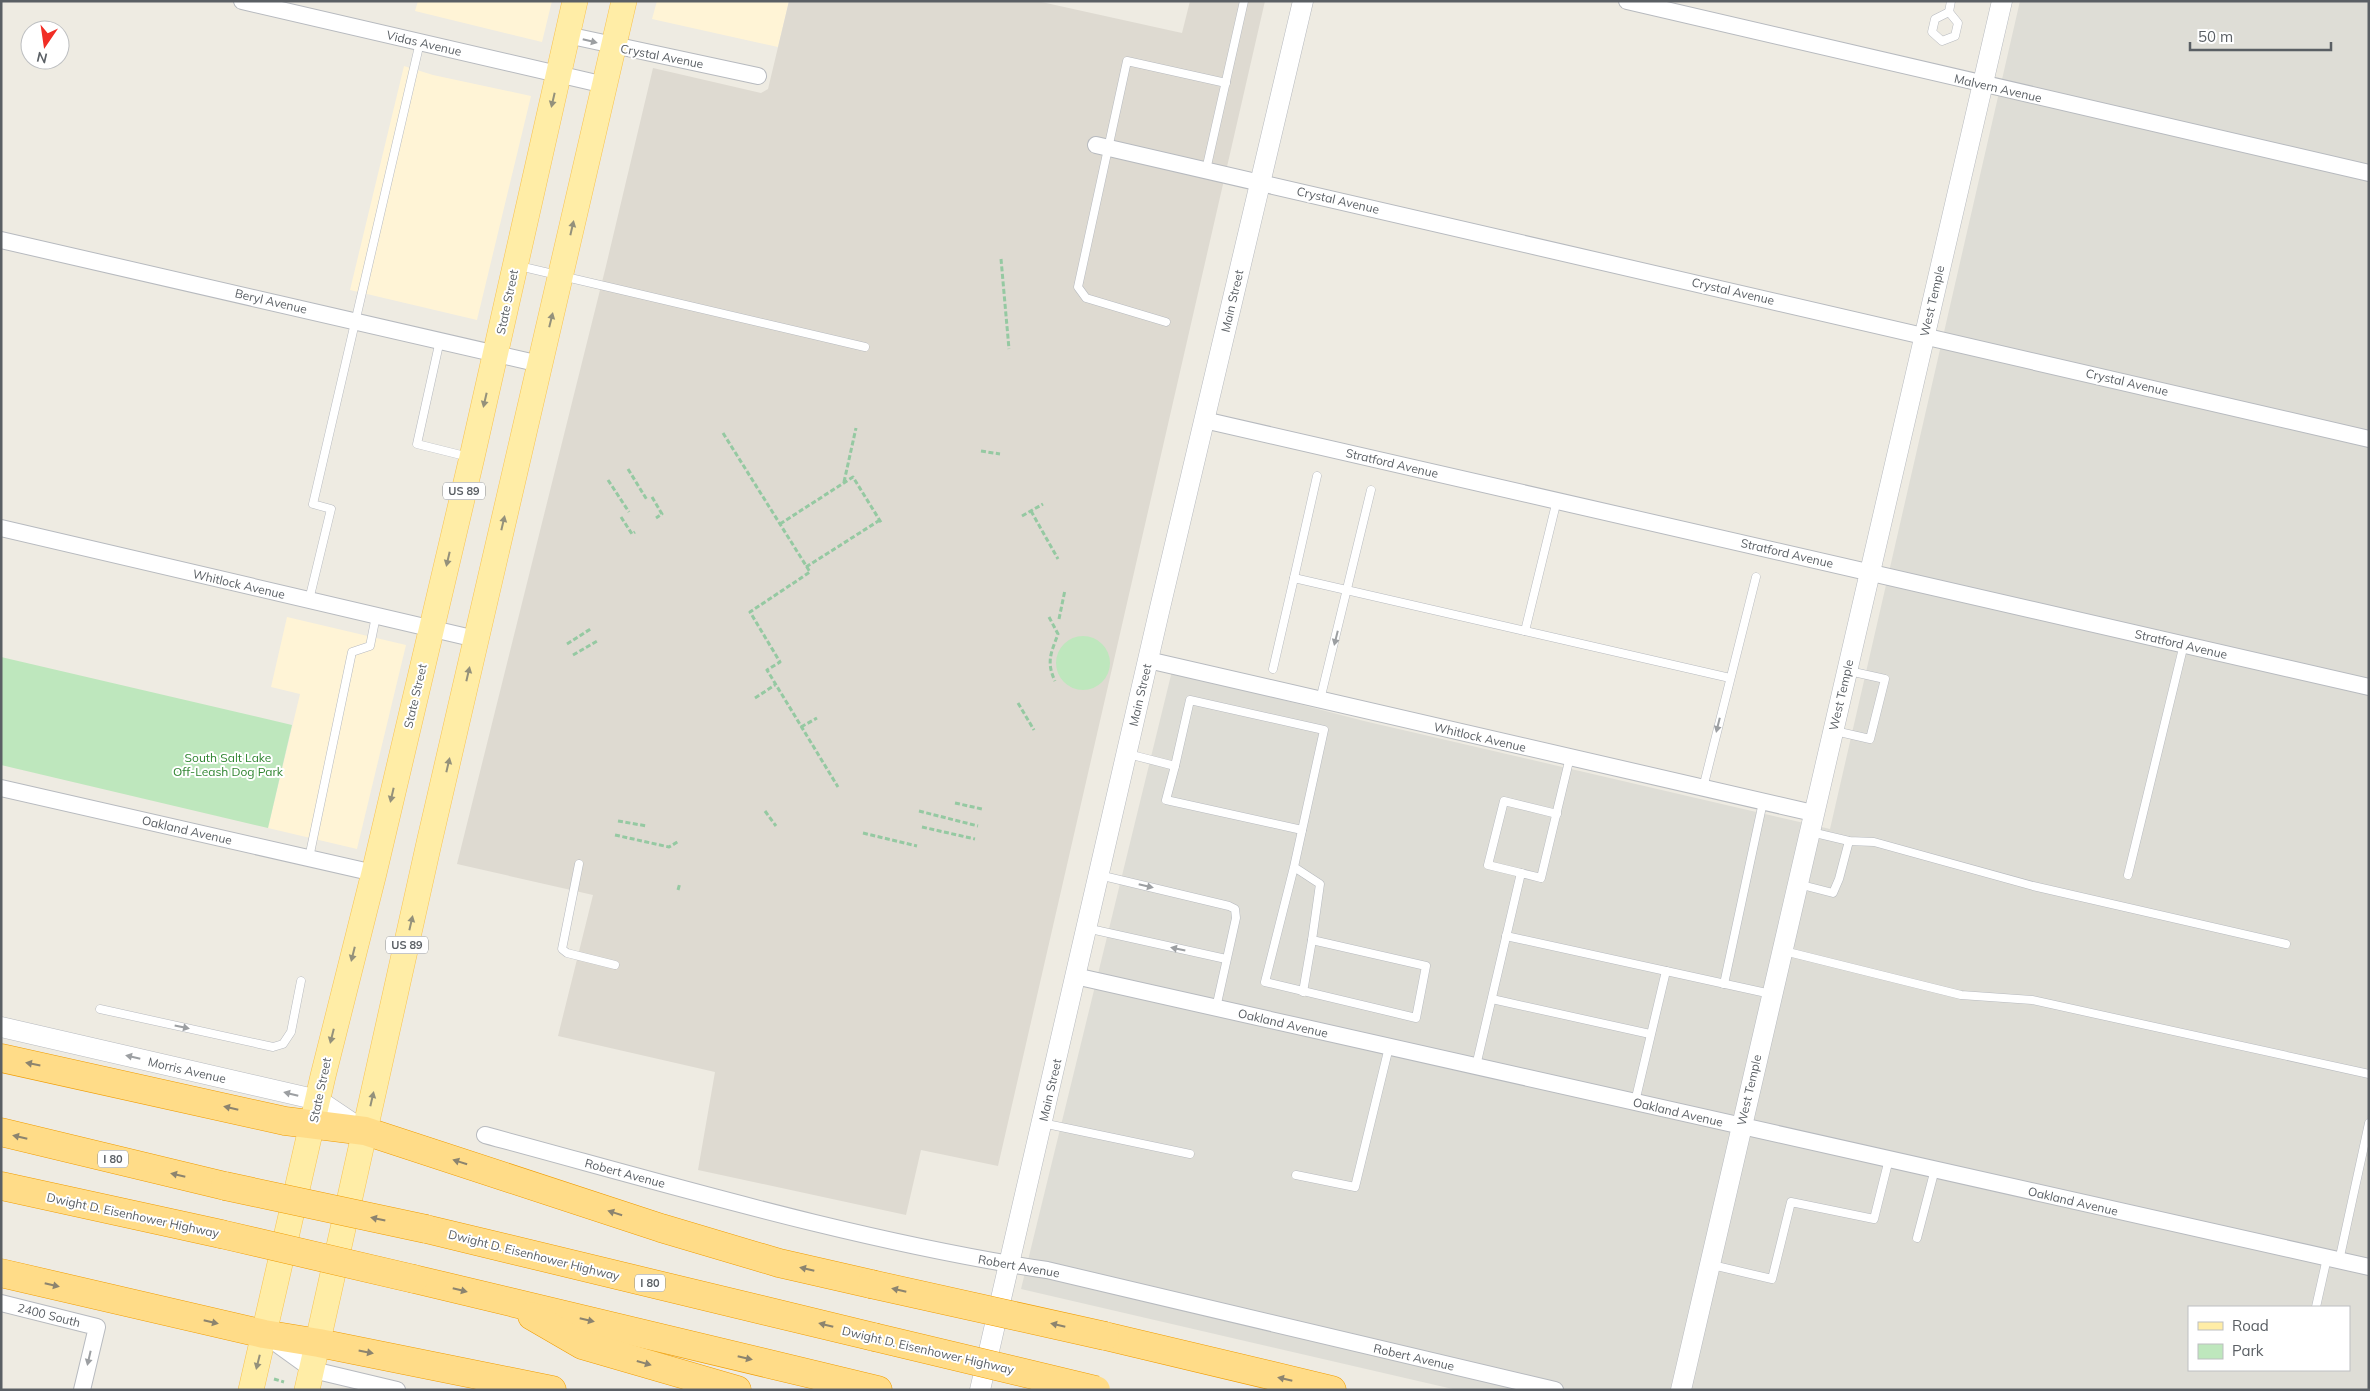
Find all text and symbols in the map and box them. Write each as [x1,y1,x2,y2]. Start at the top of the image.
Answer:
north arrow [20,20,70,70]
scale bar [2190,20,2331,52]
street label: Vidas Avenue [385,27,463,59]
text: 50 m [2198,27,2233,46]
one-way arrow [583,37,598,45]
street label: Crystal Avenue [619,41,705,71]
text: N [35,48,49,68]
street label: Malvern Avenue [1953,71,2043,105]
one-way arrow [549,92,557,107]
street label: Crystal Avenue [1295,183,1381,217]
one-way arrow [568,221,576,236]
street label: West Temple [1917,264,1947,338]
street label: State Street [493,268,521,336]
street label: Main Street [1218,268,1246,334]
street label: Crystal Avenue [1690,274,1776,308]
street label: Beryl Avenue [233,285,309,317]
one-way arrow [547,312,555,327]
street label: Crystal Avenue [2084,365,2170,399]
one-way arrow [481,393,489,408]
street label: Stratford Avenue [1344,445,1440,481]
road number: US 89 [443,482,485,500]
one-way arrow [499,516,507,531]
street label: Stratford Avenue [1739,535,1835,571]
one-way arrow [444,551,452,566]
street label: Whitlock Avenue [191,566,287,602]
street label: Stratford Avenue [2133,626,2229,662]
one-way arrow [1332,630,1340,645]
street label: West Temple [1826,658,1856,732]
street label: State Street [400,662,430,730]
street label: Main Street [1126,662,1154,728]
one-way arrow [465,666,473,682]
one-way arrow [1714,718,1722,733]
street label: Whitlock Avenue [1432,719,1528,755]
park label: South Salt Lake Off-Leash Dog Park [173,750,284,779]
one-way arrow [444,757,452,772]
one-way arrow [388,787,396,803]
street label: Oakland Avenue [141,812,233,848]
one-way arrow [1139,882,1154,890]
one-way arrow [408,915,416,931]
road number: US 89 [386,936,428,954]
one-way arrow [1171,945,1186,953]
one-way arrow [349,946,357,961]
street label: Oakland Avenue [1237,1005,1329,1041]
one-way arrow [174,1023,189,1031]
one-way arrow [328,1028,336,1043]
one-way arrow [125,1053,140,1061]
street label: West Temple [1734,1053,1764,1127]
street label: Morris Avenue [147,1054,227,1086]
street label: State Street [306,1056,334,1124]
street label: Main Street [1036,1057,1064,1123]
one-way arrow [25,1060,41,1068]
one-way arrow [284,1089,299,1097]
one-way arrow [368,1091,376,1106]
street label: Oakland Avenue [1632,1094,1724,1130]
one-way arrow [222,1104,238,1112]
one-way arrow [12,1133,27,1141]
road number: I 80 [98,1150,128,1168]
street label: Robert Avenue [583,1155,667,1191]
one-way arrow [453,1158,468,1166]
one-way arrow [170,1171,185,1179]
street label: Oakland Avenue [2027,1183,2119,1219]
street label: Dwight D. Eisenhower Highway [45,1189,221,1241]
one-way arrow [607,1208,622,1216]
one-way arrow [371,1215,386,1223]
street label: Dwight D. Eisenhower Highway [447,1226,622,1284]
street label: Robert Avenue [977,1251,1061,1281]
one-way arrow [799,1265,814,1273]
road number: I 80 [635,1275,665,1292]
one-way arrow [45,1281,60,1289]
one-way arrow [452,1286,467,1294]
one-way arrow [892,1286,907,1294]
street label: 2400 South [16,1300,82,1330]
legend [2188,1306,2350,1371]
one-way arrow [579,1316,594,1324]
text: Road [2232,1316,2269,1335]
one-way arrow [203,1318,218,1326]
one-way arrow [819,1321,834,1329]
one-way arrow [1049,1321,1065,1329]
street label: Dwight D. Eisenhower Highway [841,1323,1016,1377]
street label: Robert Avenue [1372,1340,1456,1374]
text: Park [2232,1341,2264,1360]
one-way arrow [359,1349,375,1357]
one-way arrow [85,1351,93,1367]
one-way arrow [253,1354,261,1369]
one-way arrow [737,1354,752,1362]
one-way arrow [637,1359,652,1367]
one-way arrow [1277,1375,1293,1383]

